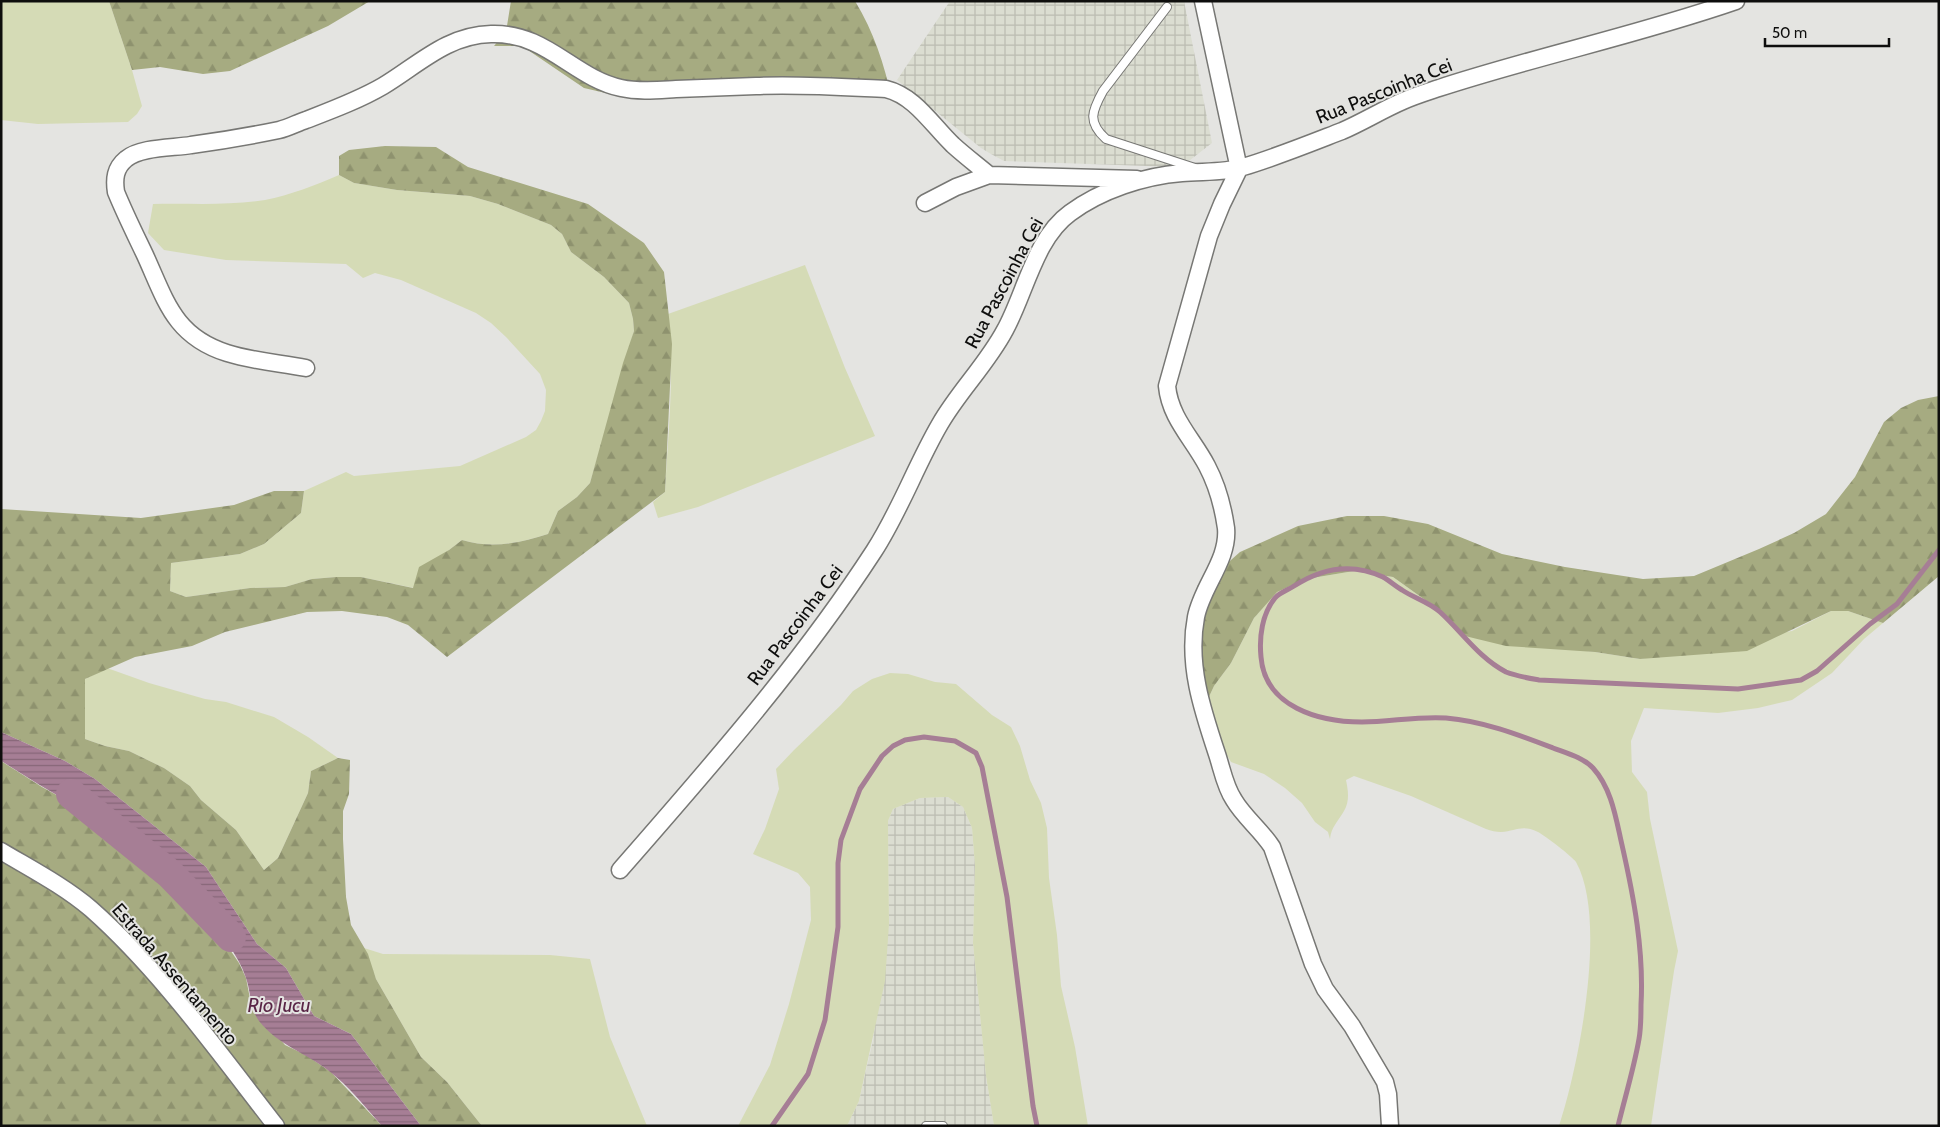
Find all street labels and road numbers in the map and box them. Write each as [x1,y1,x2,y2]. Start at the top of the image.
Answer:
street label: Rua Pascoinha Cei [1313,53,1455,129]
street label: Rua Pascoinha Cei [960,214,1048,352]
street label: Rua Pascoinha Cei [742,560,848,690]
street label: Estrada Assentamento [107,898,243,1050]

